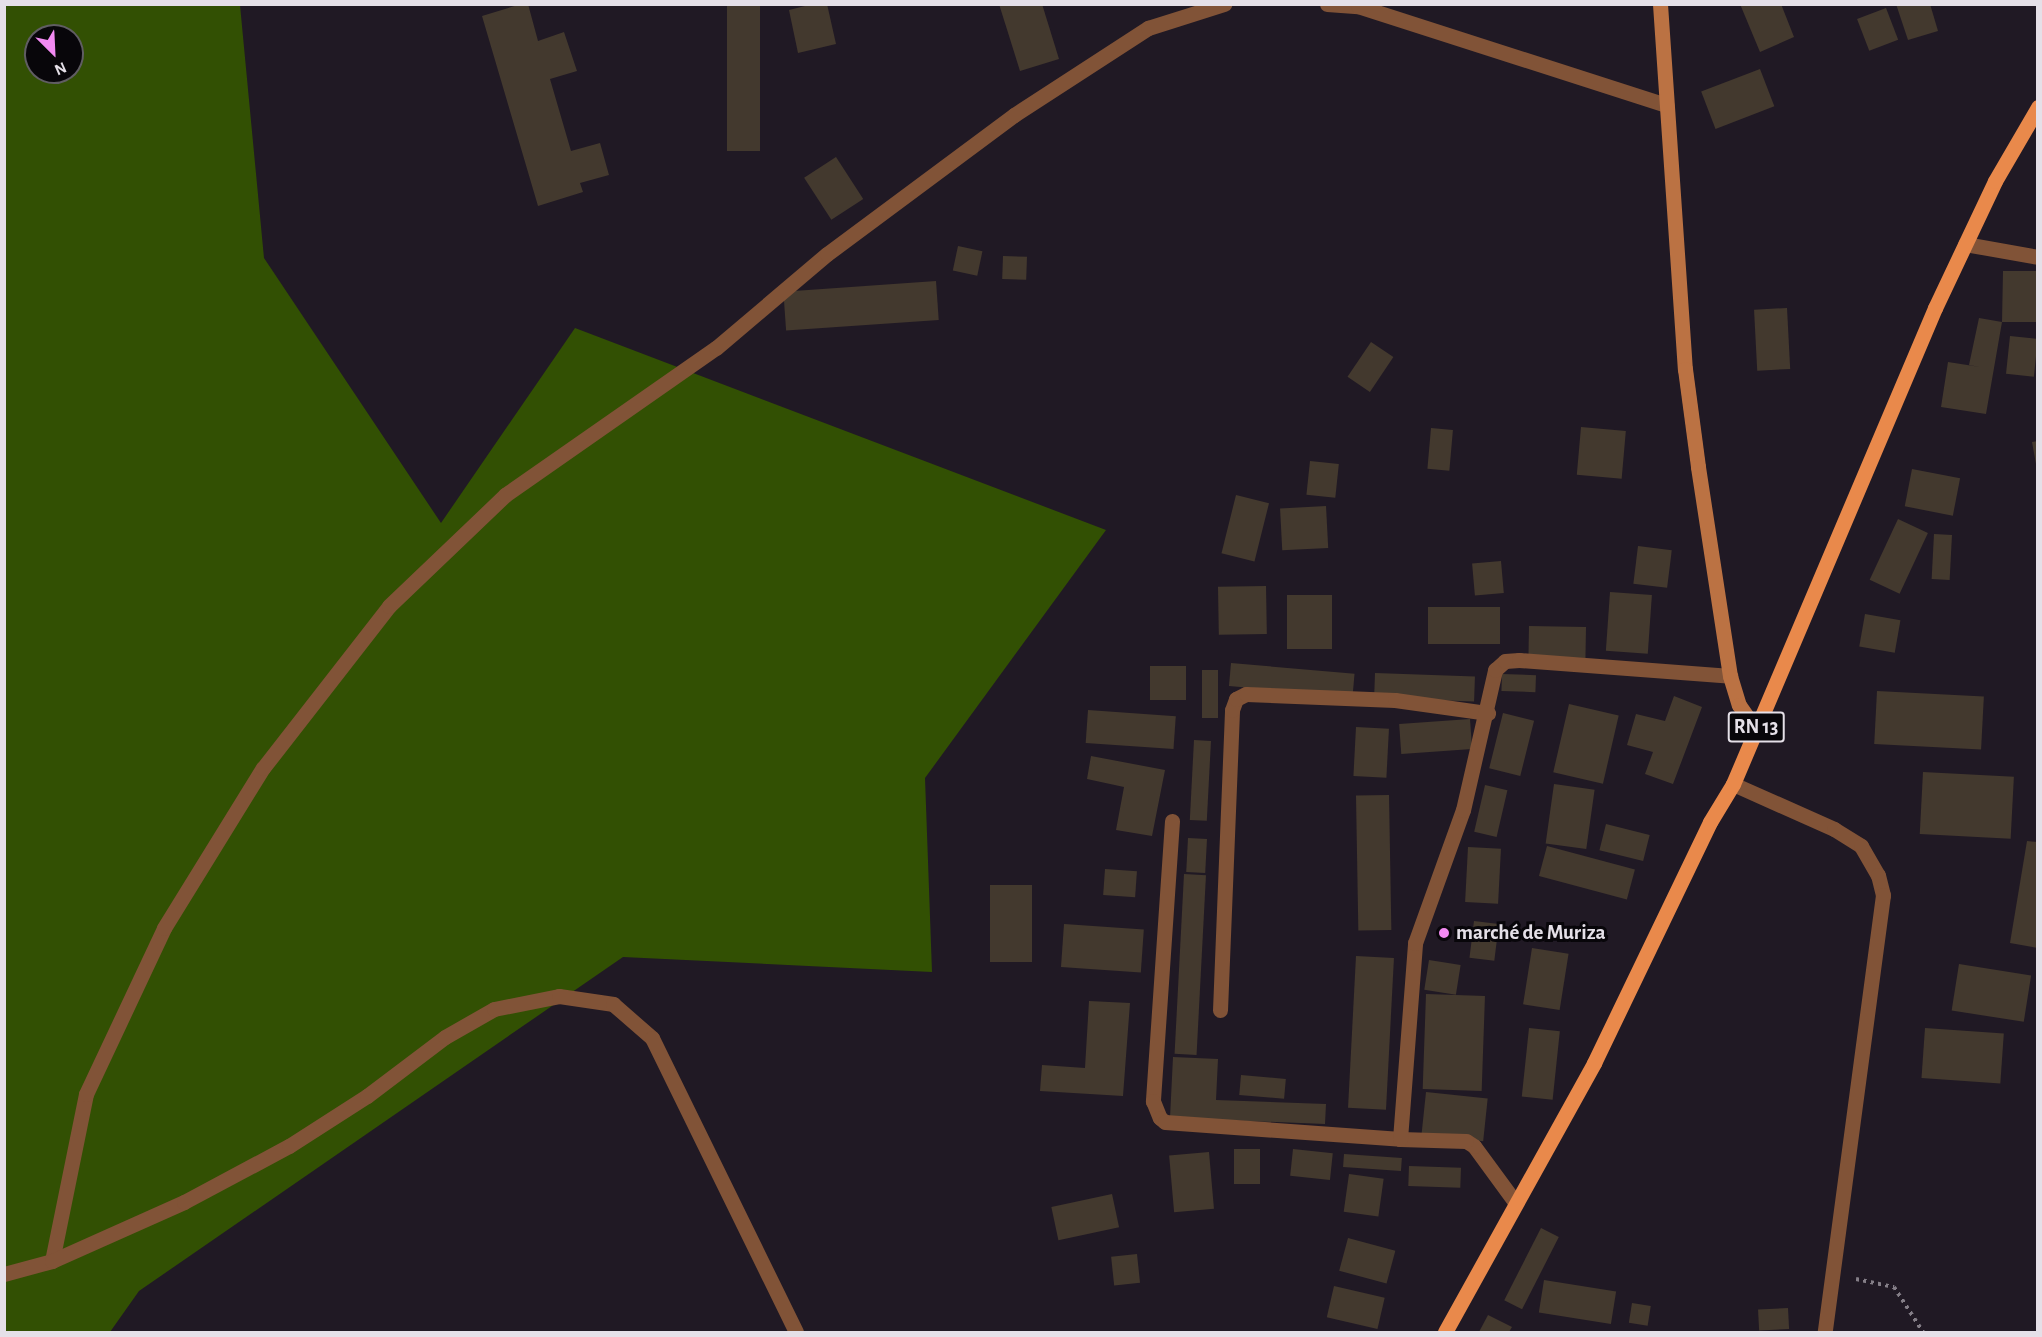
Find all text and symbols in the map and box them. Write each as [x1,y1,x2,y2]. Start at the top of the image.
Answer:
north arrow [24,24,84,84]
text: N [52,59,69,78]
road number: RN 13 [1728,710,1784,744]
place label: marché de Muriza [1456,920,1606,946]
marker: marché de Muriza [1437,926,1451,940]

